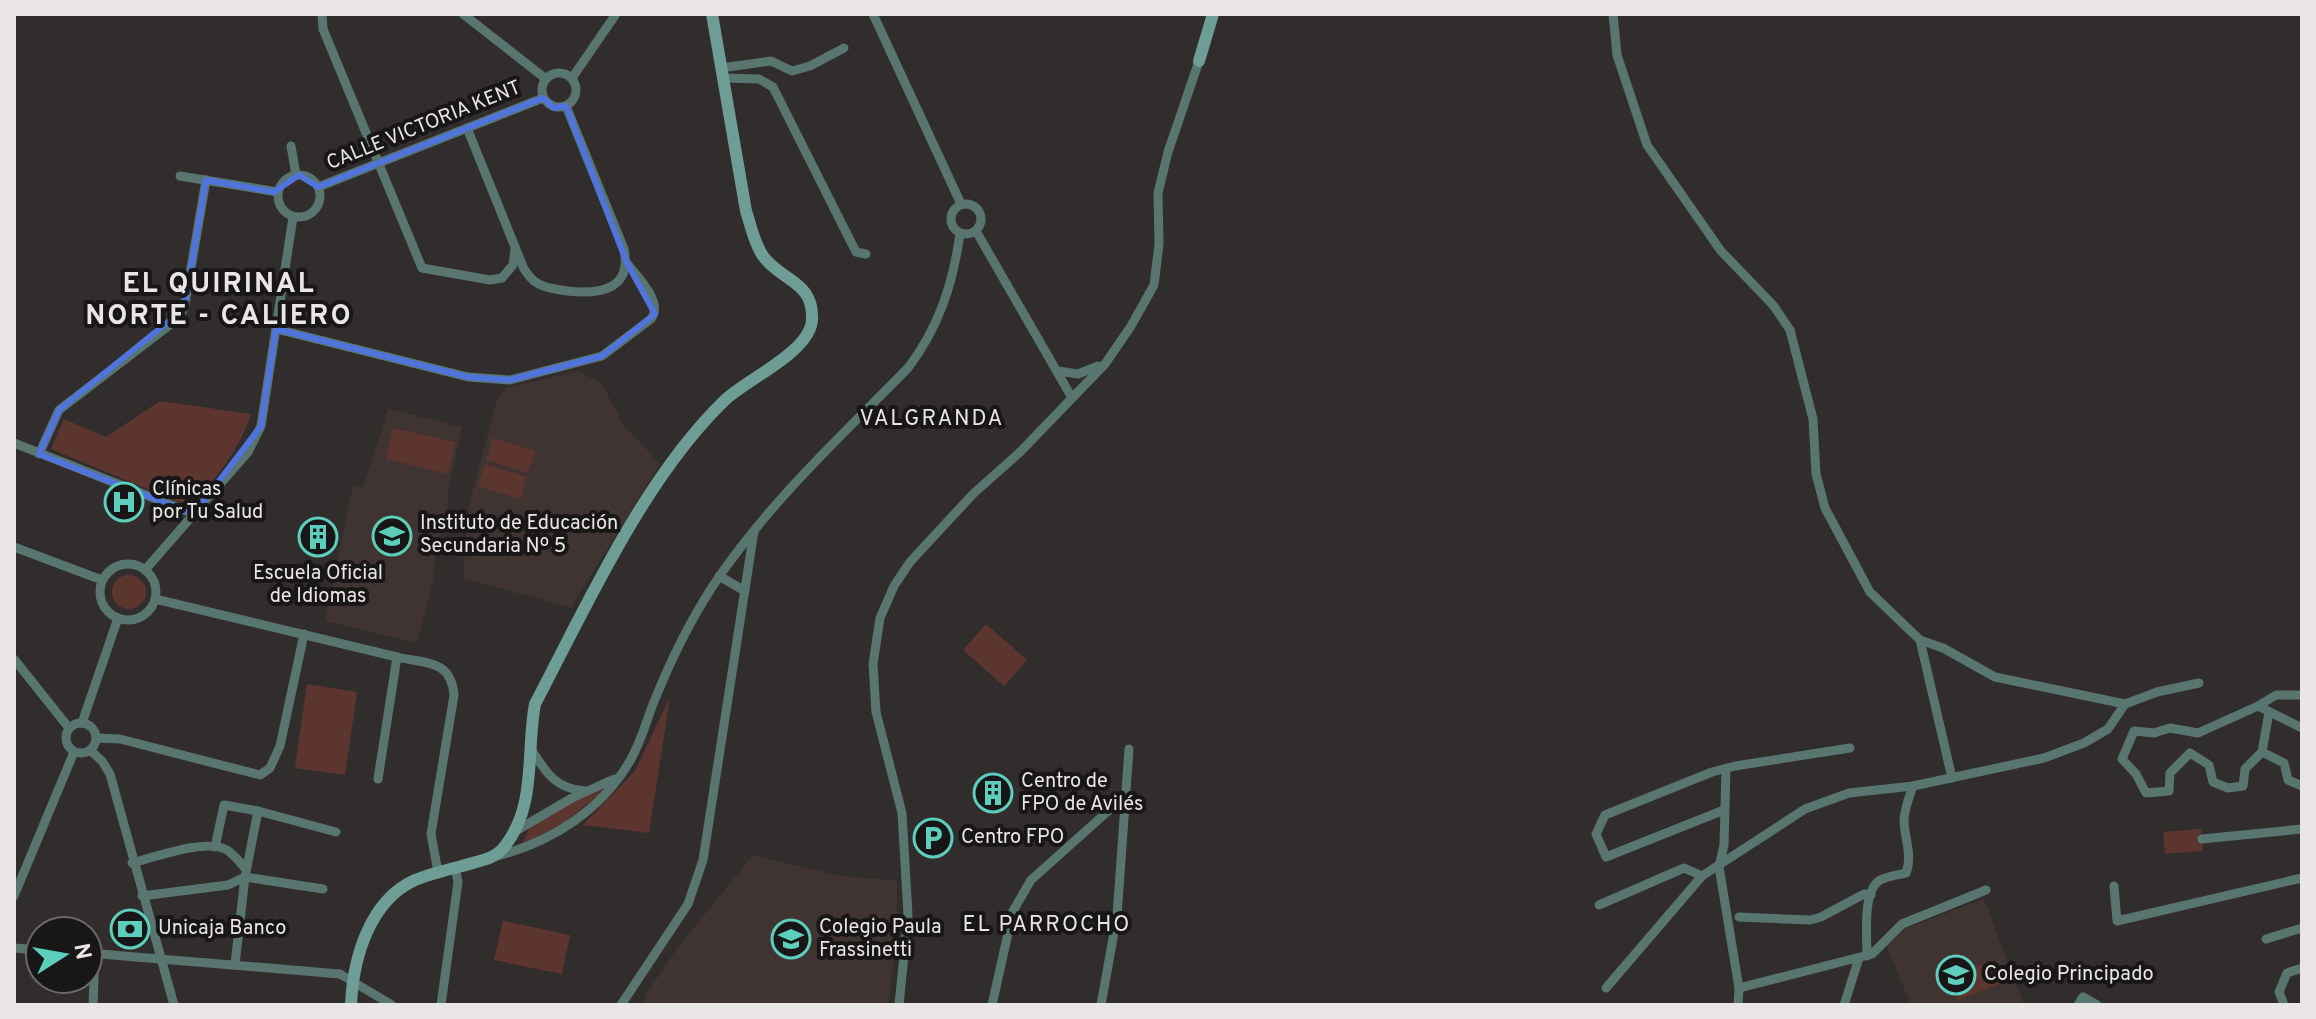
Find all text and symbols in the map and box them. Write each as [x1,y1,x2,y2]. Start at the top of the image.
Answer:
street label: CALLE VICTORIA KENT [323,75,525,177]
district label: EL QUIRINAL NORTE - CALIERO [85,267,353,335]
district label: VALGRANDA [860,406,1004,433]
place label: Clínicas por Tu Salud [152,477,263,526]
hospital icon: Clínicas por Tu Salud [103,481,145,523]
place label: Instituto de Educación Secundaria Nº 5 [420,511,618,560]
school or university icon: Instituto de Educación Secundaria Nº 5 [371,515,413,557]
building icon: Escuela Oficial de Idiomas [297,516,339,558]
place label: Escuela Oficial de Idiomas [253,561,383,610]
place label: Centro de FPO de Avilés [1021,769,1143,818]
building icon: Centro de FPO de Avilés [972,772,1014,814]
parking icon: Centro FPO [912,817,954,859]
place label: Centro FPO [961,825,1064,851]
bank icon: Unicaja Banco [109,908,151,950]
district label: EL PARROCHO [963,912,1131,939]
north arrow [24,915,104,995]
place label: Colegio Paula Frassinetti [819,915,942,964]
place label: Unicaja Banco [158,916,286,942]
school or university icon: Colegio Paula Frassinetti [770,918,812,960]
text: N [66,941,96,962]
school or university icon: Colegio Principado [1935,954,1977,996]
place label: Colegio Principado [1984,962,2154,988]

